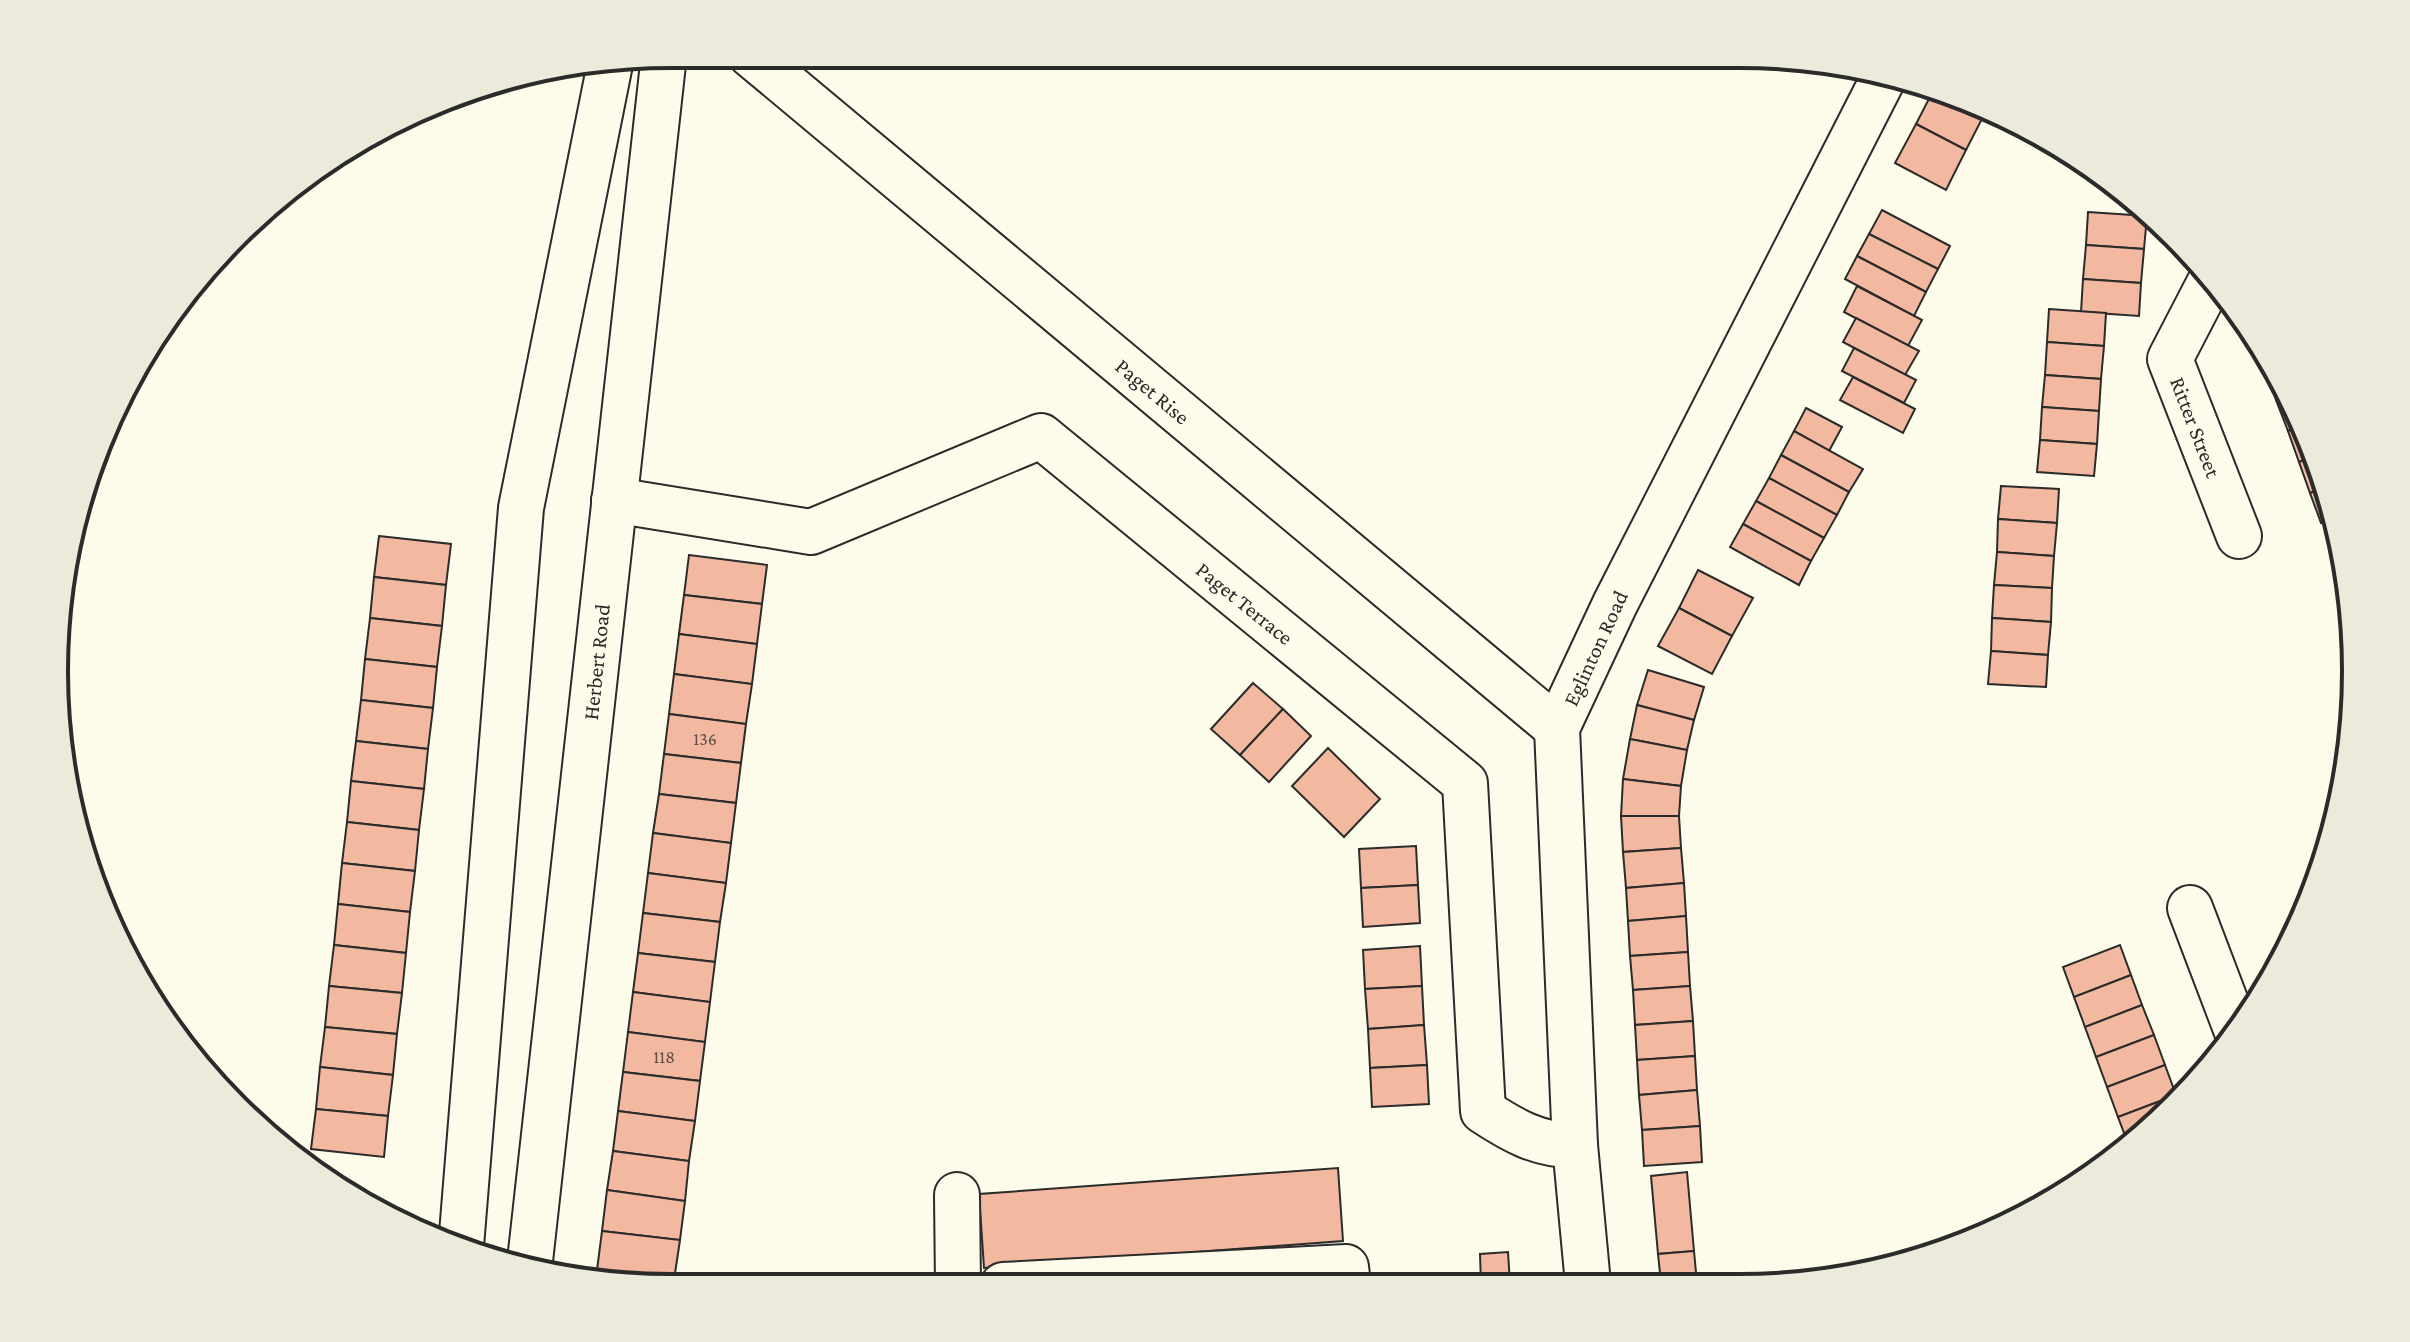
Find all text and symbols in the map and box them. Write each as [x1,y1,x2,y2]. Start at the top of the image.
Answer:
street label: Paget Rise [1111,353,1195,429]
street label: Ritter Street [2165,373,2226,482]
street label: Paget Terrace [1191,557,1298,650]
street label: Eglinton Road [1558,586,1633,710]
street label: Herbert Road [578,602,615,721]
house number: 136 [693,729,717,749]
house number: 118 [653,1047,675,1067]

